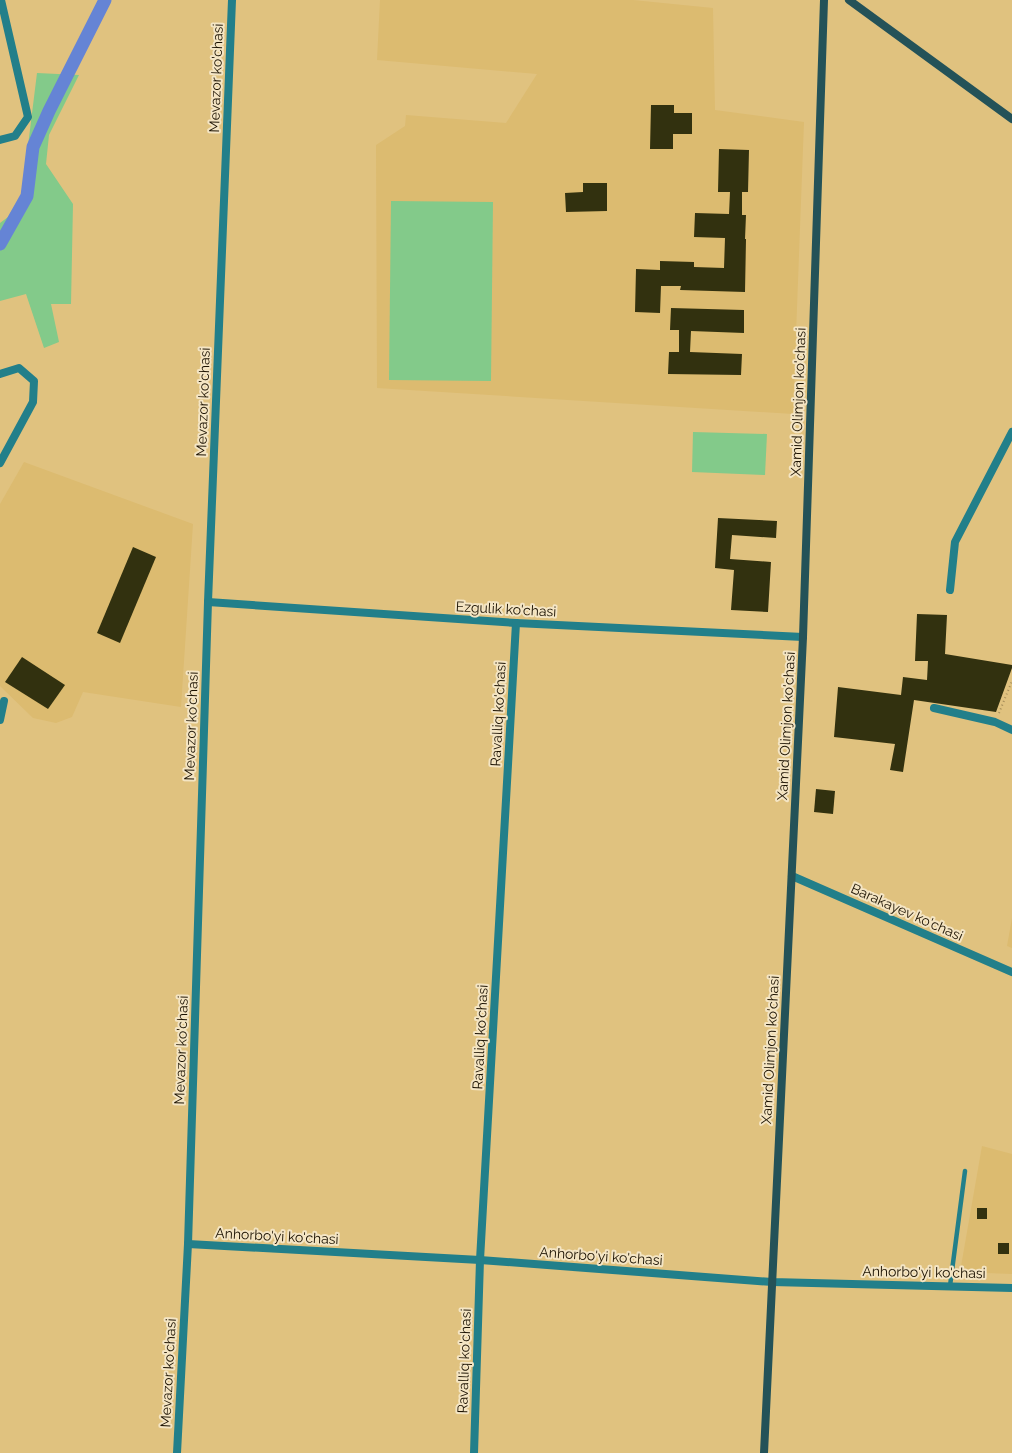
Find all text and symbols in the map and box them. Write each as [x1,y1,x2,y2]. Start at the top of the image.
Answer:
street label: Mevazor ko'chasi [206,23,226,133]
street label: Xamid Olimjon ko'chasi [787,327,809,477]
street label: Mevazor ko'chasi [193,347,213,457]
street label: Ezgulik ko'chasi [455,598,557,620]
street label: Xamid Olimjon ko'chasi [774,651,798,801]
street label: Ravalliq ko'chasi [487,661,509,767]
street label: Mevazor ko'chasi [181,671,201,781]
street label: Barakayev ko'chasi [848,880,966,944]
street label: Xamid Olimjon ko'chasi [758,975,782,1125]
street label: Ravalliq ko'chasi [469,984,491,1090]
street label: Mevazor ko'chasi [171,995,191,1105]
street label: Anhorbo'yi ko'chasi [215,1225,339,1247]
street label: Anhorbo'yi ko'chasi [539,1244,663,1268]
street label: Anhorbo'yi ko'chasi [862,1263,986,1281]
street label: Ravalliq ko'chasi [454,1308,474,1414]
street label: Mevazor ko'chasi [157,1318,179,1428]

